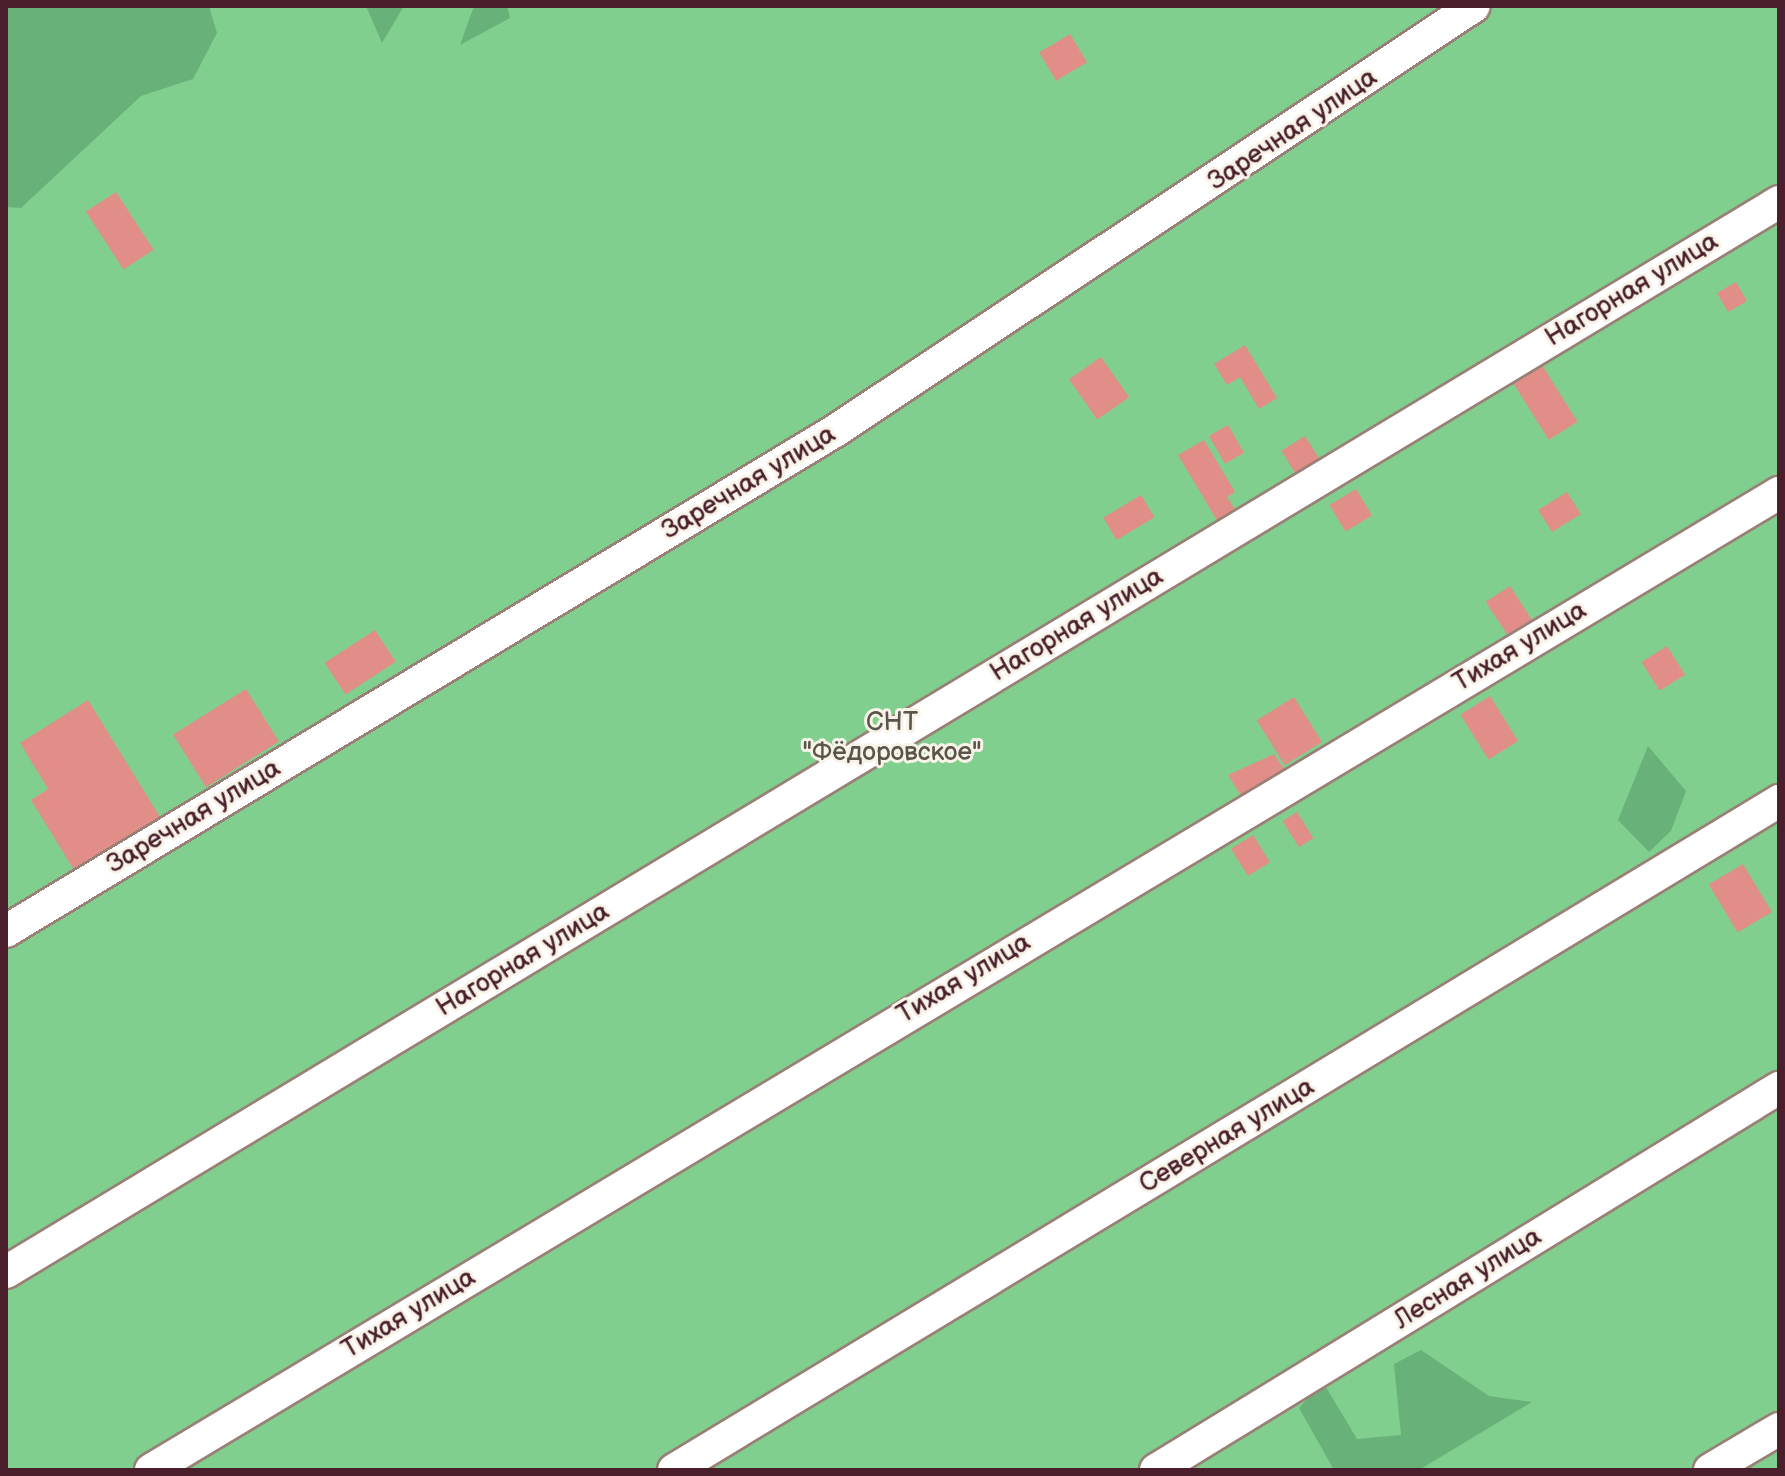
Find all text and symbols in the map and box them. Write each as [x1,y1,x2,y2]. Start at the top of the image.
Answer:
street label: Заречная улица [1203,62,1383,198]
street label: Нагорная улица [1540,226,1724,354]
street label: Заречная улица [657,419,841,547]
street label: Нагорная улица [985,561,1169,689]
street label: Тихая улица [1448,595,1592,699]
park label: СНТ "Фёдоровское" [802,707,982,768]
street label: Заречная улица [102,753,286,881]
street label: Нагорная улица [431,896,615,1024]
street label: Тихая улица [892,927,1036,1031]
street label: Северная улица [1134,1072,1320,1200]
street label: Лесная улица [1389,1221,1547,1337]
street label: Тихая улица [337,1262,481,1366]

